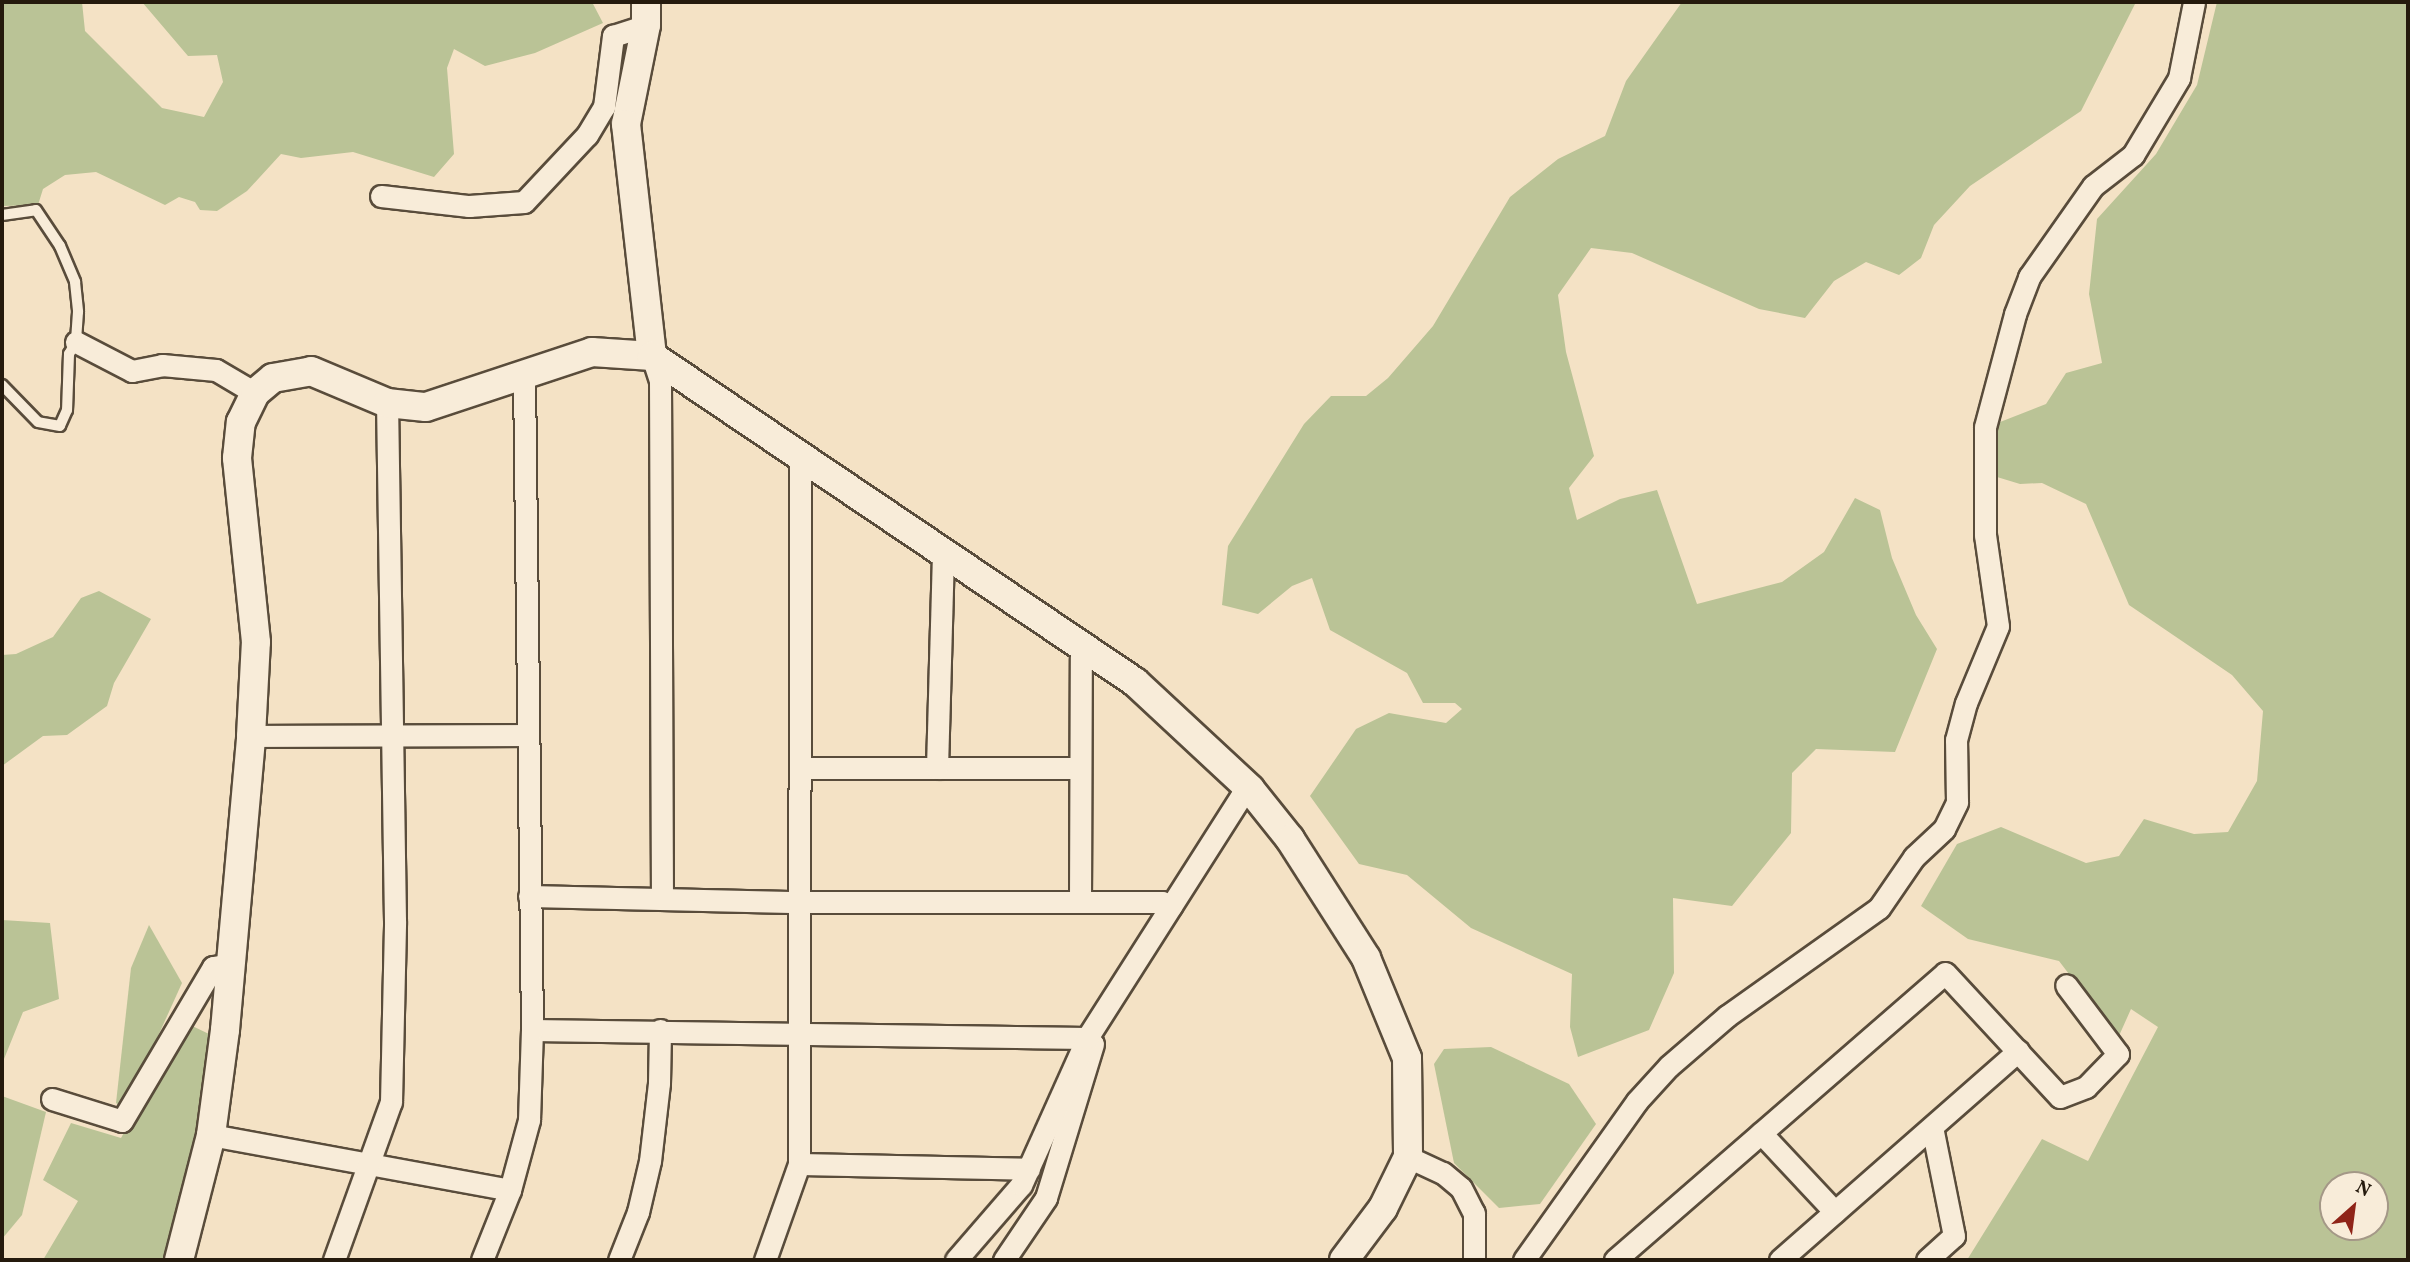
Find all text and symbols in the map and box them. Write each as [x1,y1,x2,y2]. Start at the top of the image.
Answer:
north arrow [2319,1171,2389,1241]
text: N [2351,1175,2375,1204]

